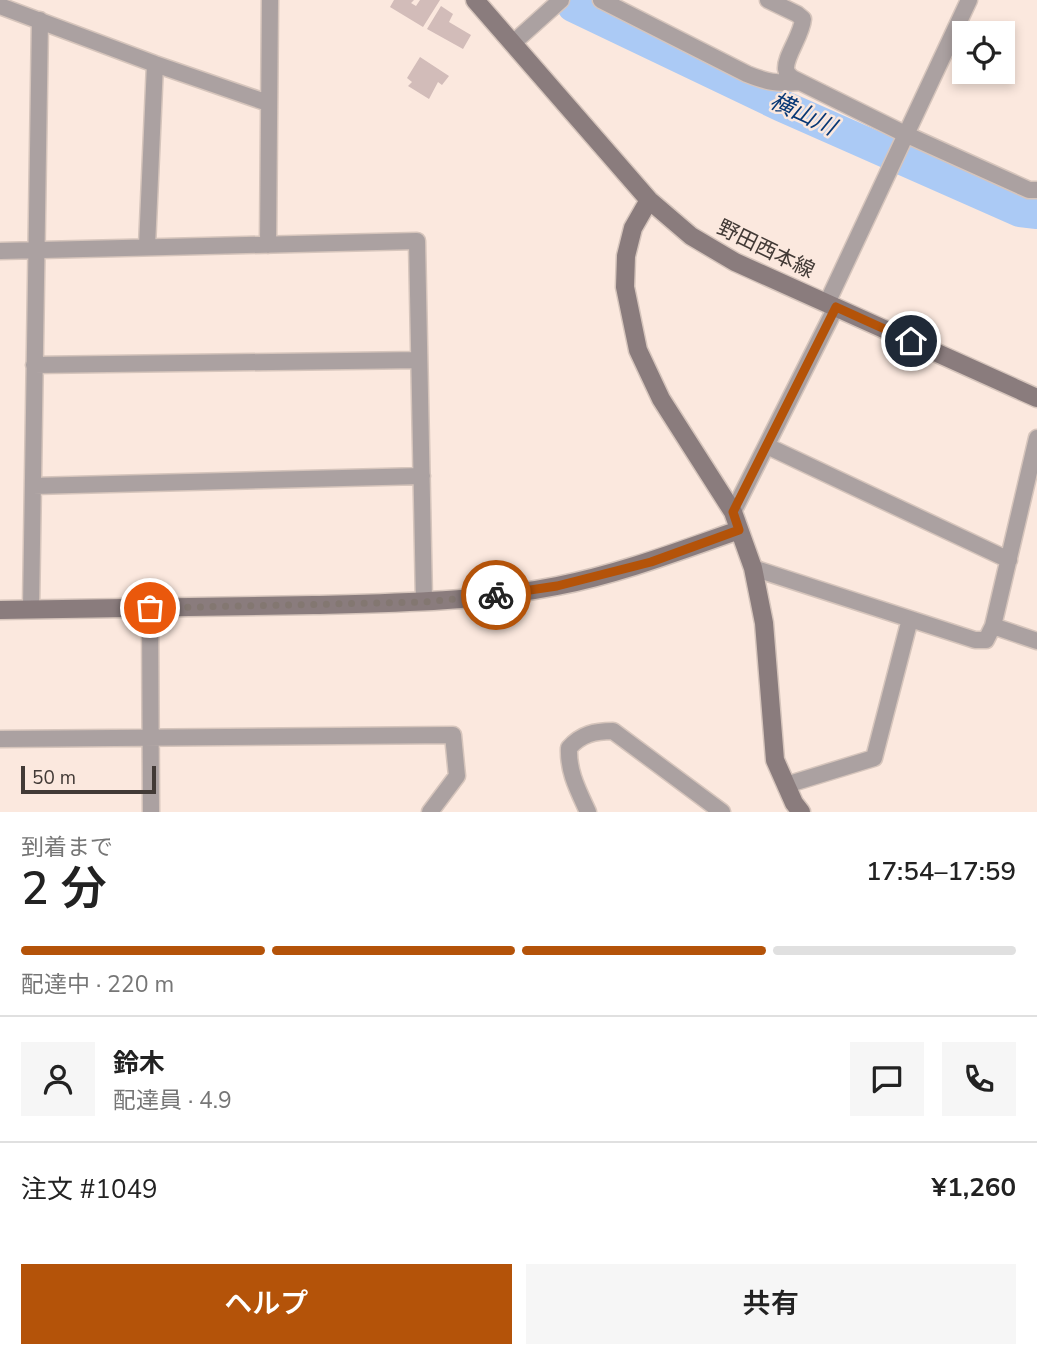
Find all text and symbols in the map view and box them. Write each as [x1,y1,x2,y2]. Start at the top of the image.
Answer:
map controls [952,21,1015,84]
button: locate [952,21,1015,84]
water label: 横山川 [765,85,844,144]
street label: 野田西本線 [713,213,819,285]
pin [881,311,941,371]
icon: home [892,322,930,360]
courier [461,560,531,630]
icon: bike [477,576,515,614]
pin [120,578,180,638]
icon: bag [131,589,169,627]
scale bar [21,763,156,795]
text: 50 m [32,765,76,791]
text: 到着まで [21,832,113,863]
text: 17:54–17:59 [866,854,1016,889]
text: 2 分 [21,857,107,920]
text: 配達中 · 220 m [21,969,174,1000]
button: person [21,1042,95,1116]
button: chat [850,1042,924,1116]
button: phone [942,1042,1016,1116]
text: 鈴木 [113,1046,165,1081]
text: 配達員 · 4.9 [113,1085,232,1116]
text: ¥1,260 [932,1170,1016,1205]
text: 注文 #1049 [21,1172,158,1207]
button: ヘルプ [21,1264,512,1344]
button: 共有 [526,1264,1016,1344]

